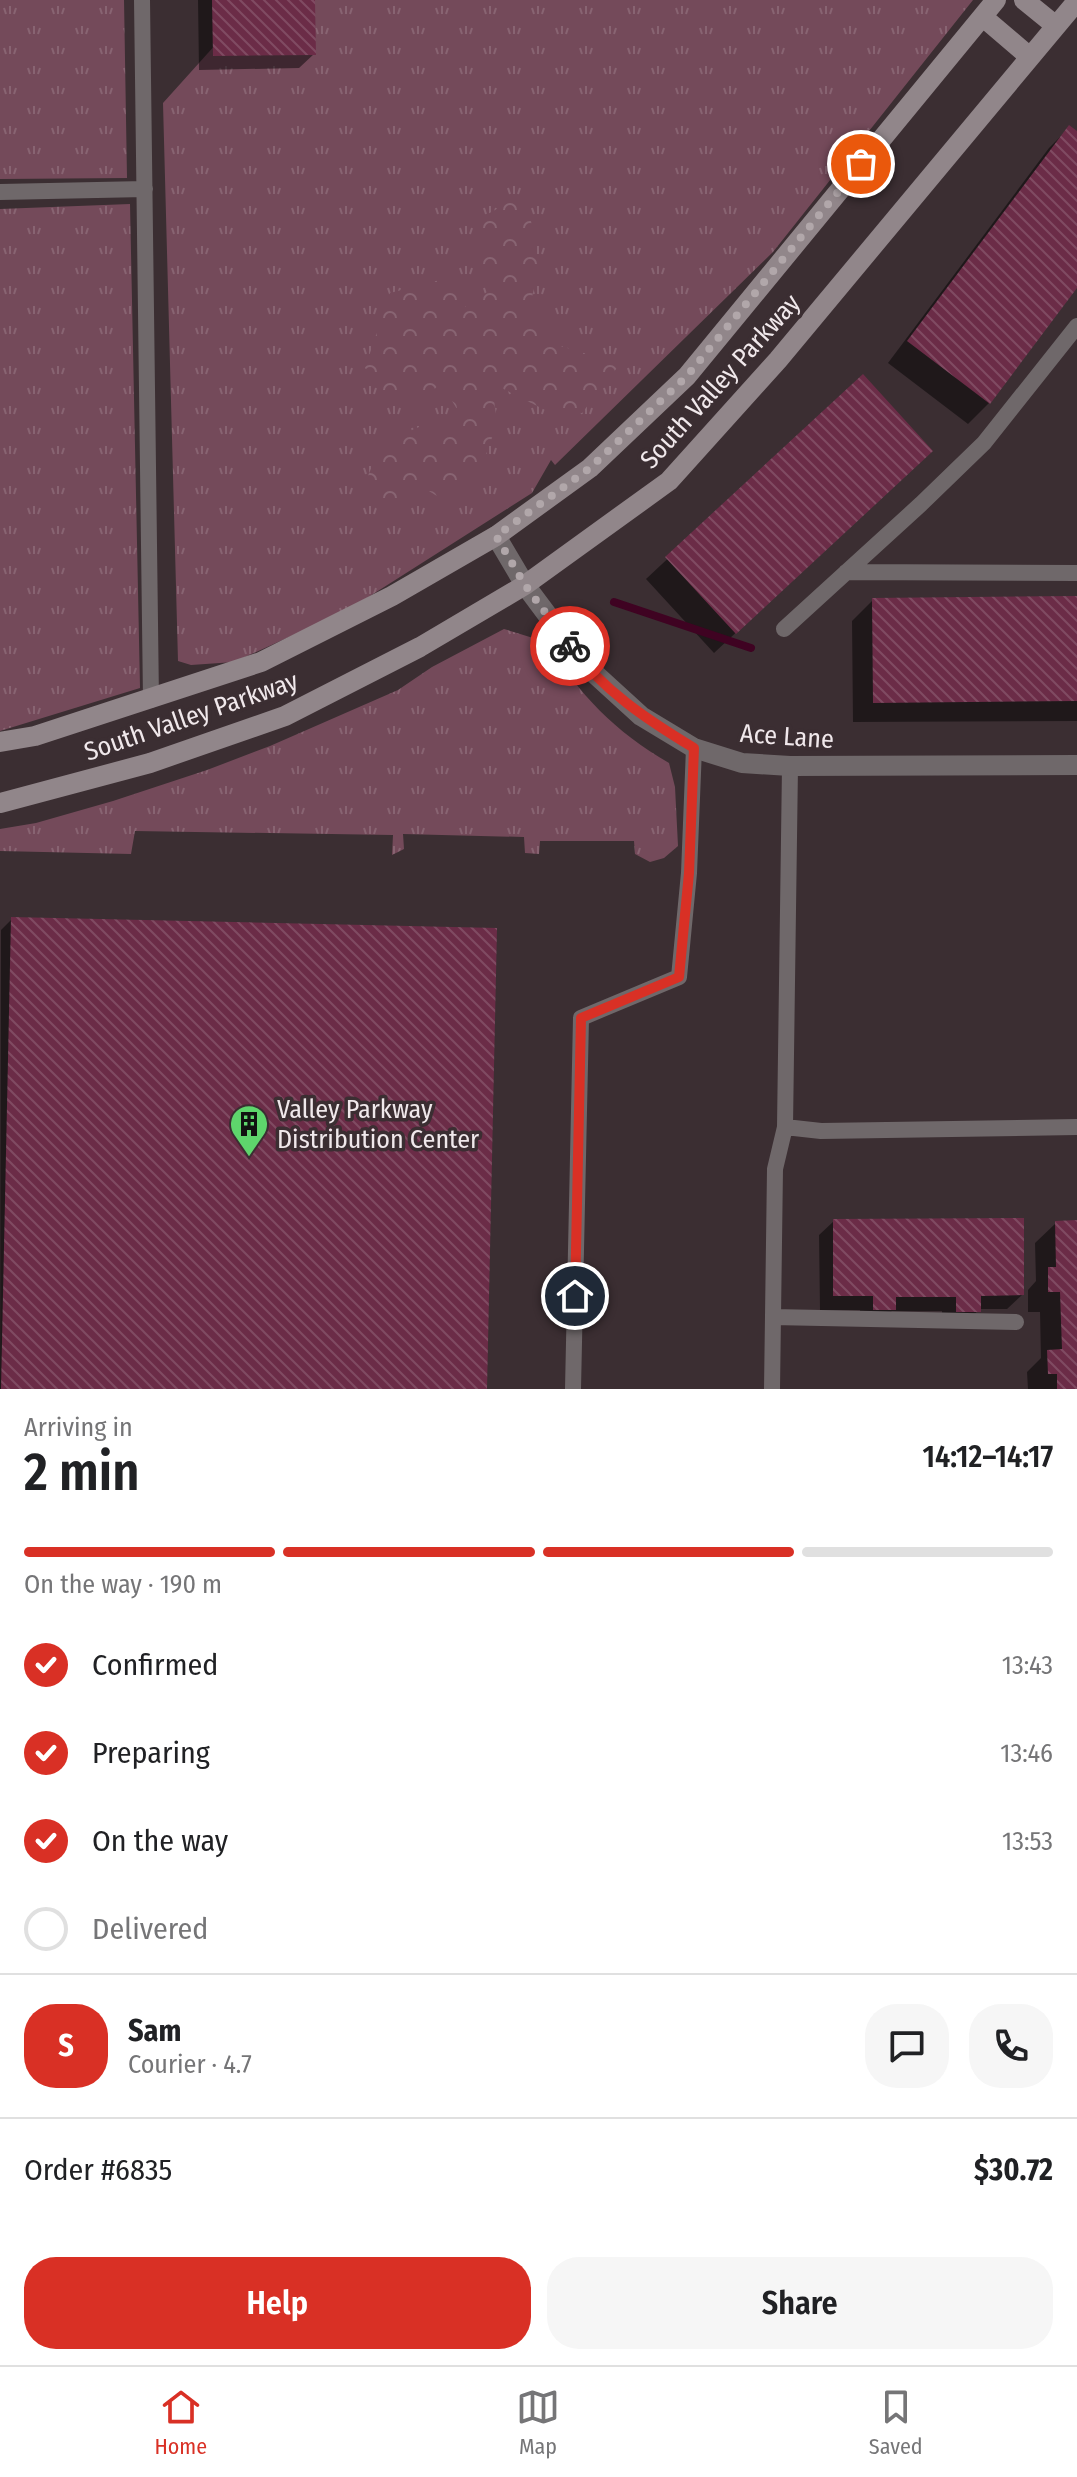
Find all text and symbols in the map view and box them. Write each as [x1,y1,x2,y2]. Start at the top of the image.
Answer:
pin [827,130,895,198]
icon: bag [839,142,883,186]
street label: South Valley Parkway [634,287,807,475]
courier [530,606,610,686]
icon: bike [548,624,592,668]
street label: South Valley Parkway [80,665,302,768]
street label: Ace Lane [739,718,835,755]
place label: Valley Parkway Distribution Center [277,1094,479,1155]
building icon: Valley Parkway Distribution Center [228,1103,270,1158]
pin [541,1262,609,1330]
icon: home [553,1274,597,1318]
text: Arriving in [24,1412,133,1443]
text: 14:12–14:17 [923,1439,1053,1475]
text: 2 min [24,1441,140,1504]
text: On the way · 190 m [24,1569,222,1600]
icon: check [24,1643,68,1687]
text: Confirmed [92,1647,218,1683]
text: 13:43 [1002,1650,1053,1681]
icon: check [24,1731,68,1775]
text: Preparing [92,1735,210,1771]
text: 13:46 [1000,1738,1053,1769]
icon: check [24,1819,68,1863]
text: On the way [92,1823,228,1859]
text: 13:53 [1002,1826,1053,1857]
text: Delivered [92,1911,208,1947]
button: chat [865,2004,949,2088]
button: phone [969,2004,1053,2088]
text: Sam [128,2013,181,2049]
text: S [58,2028,74,2064]
text: Courier · 4.7 [128,2049,252,2080]
text: Order #6835 [24,2152,172,2188]
text: $30.72 [974,2152,1053,2188]
button: Help [24,2257,531,2349]
button: Share [547,2257,1053,2349]
tab: Home [154,2385,207,2460]
tab: Map [516,2385,560,2460]
tab: Saved [869,2385,923,2460]

